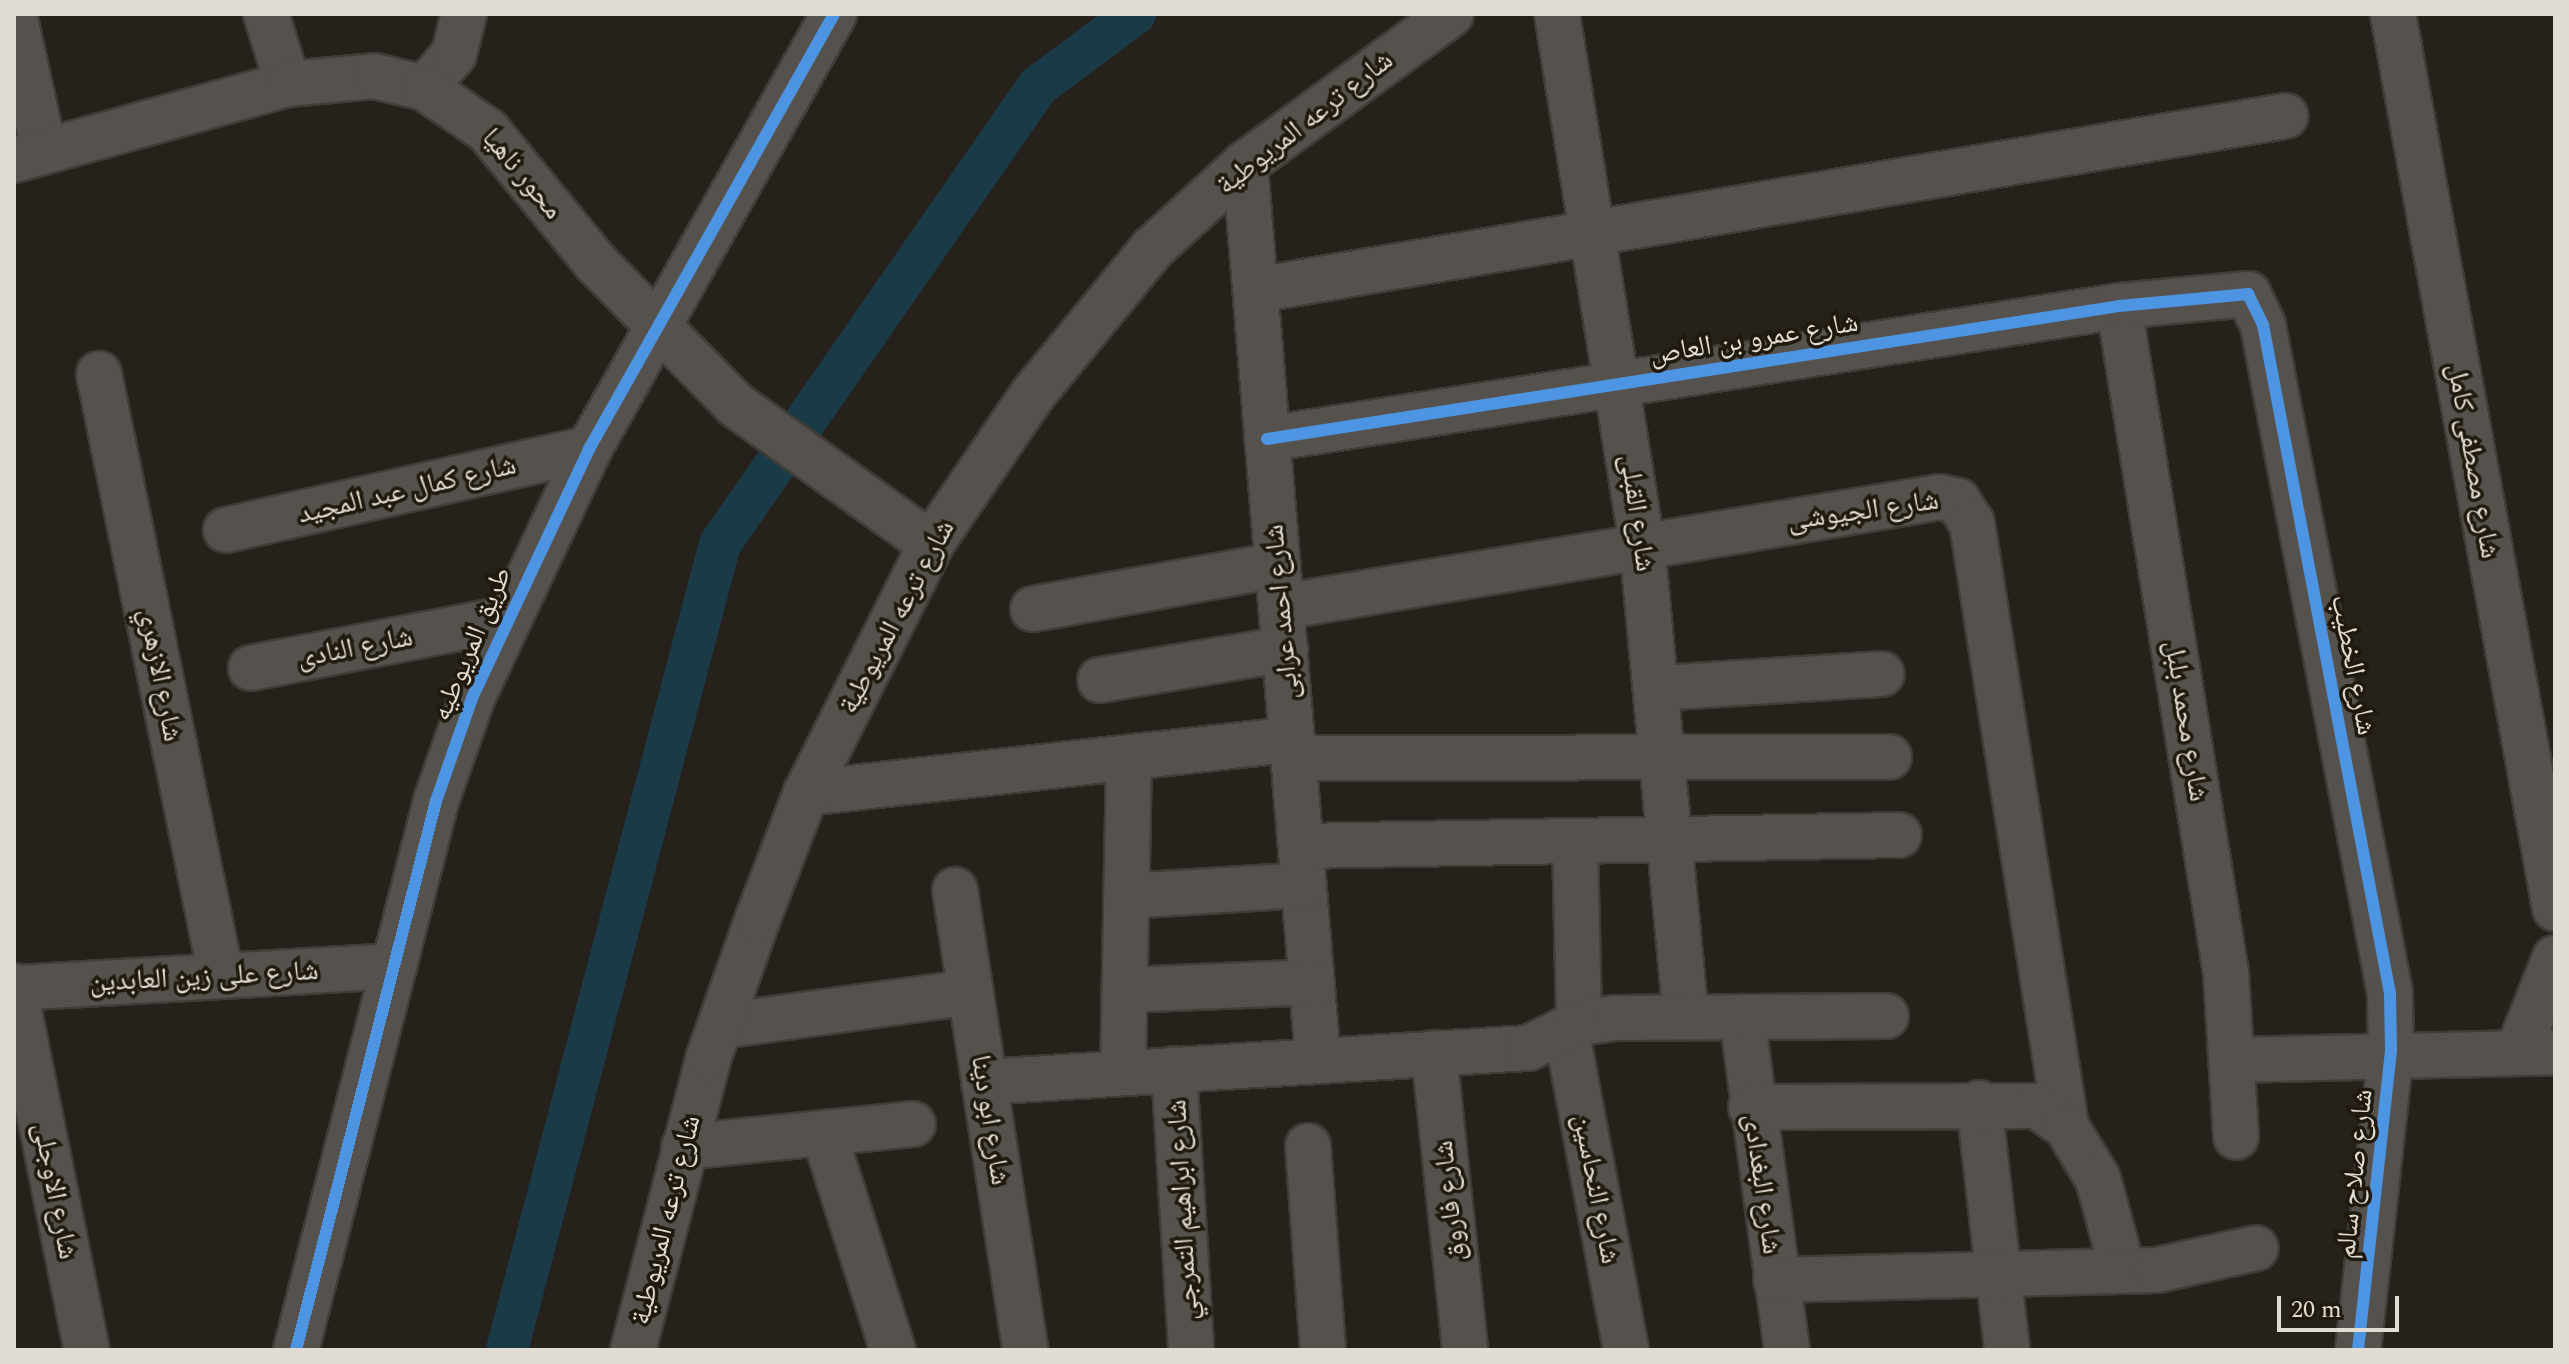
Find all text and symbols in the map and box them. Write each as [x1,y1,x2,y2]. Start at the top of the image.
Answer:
street label: شارع ترعه المريوطية [1210,44,1400,202]
street label: محور ناهيا [474,122,570,226]
street label: شارع عمرو بن العاص [1647,306,1861,372]
street label: شارع مصطفى كامل [2439,361,2507,561]
street label: شارع كمال عبد المجيد [295,449,519,531]
street label: شارع القبلى [1612,452,1662,574]
street label: شارع الجيوشى [1785,484,1941,538]
street label: شارع ترعه المريوطية [832,514,962,720]
street label: شارع احمد عرابى [1258,523,1306,701]
street label: طريق المريوطيه [425,562,519,726]
street label: شارع الخطيب [2323,592,2383,738]
street label: شارع الازهري [131,606,189,744]
street label: شارع النادى [294,620,416,676]
street label: شارع محمد بلبل [2157,638,2215,804]
street label: شارع على زين العابدين [89,954,319,1000]
street label: شارع ابو دينا [963,1053,1017,1187]
street label: شارع صلاح سالم [2329,1088,2381,1260]
street label: شارع ابراهيم التمرجي [1160,1099,1206,1321]
street label: شارع النحاسين [1565,1111,1627,1267]
street label: شارع ترعه المريوطية [624,1112,708,1328]
street label: شارع البغدادى [1736,1112,1788,1256]
street label: شارع الاوجلى [25,1120,85,1262]
street label: شارع فاروق [1427,1139,1473,1263]
scale bar [2281,1280,2403,1330]
text: 20 m [2291,1292,2342,1328]

